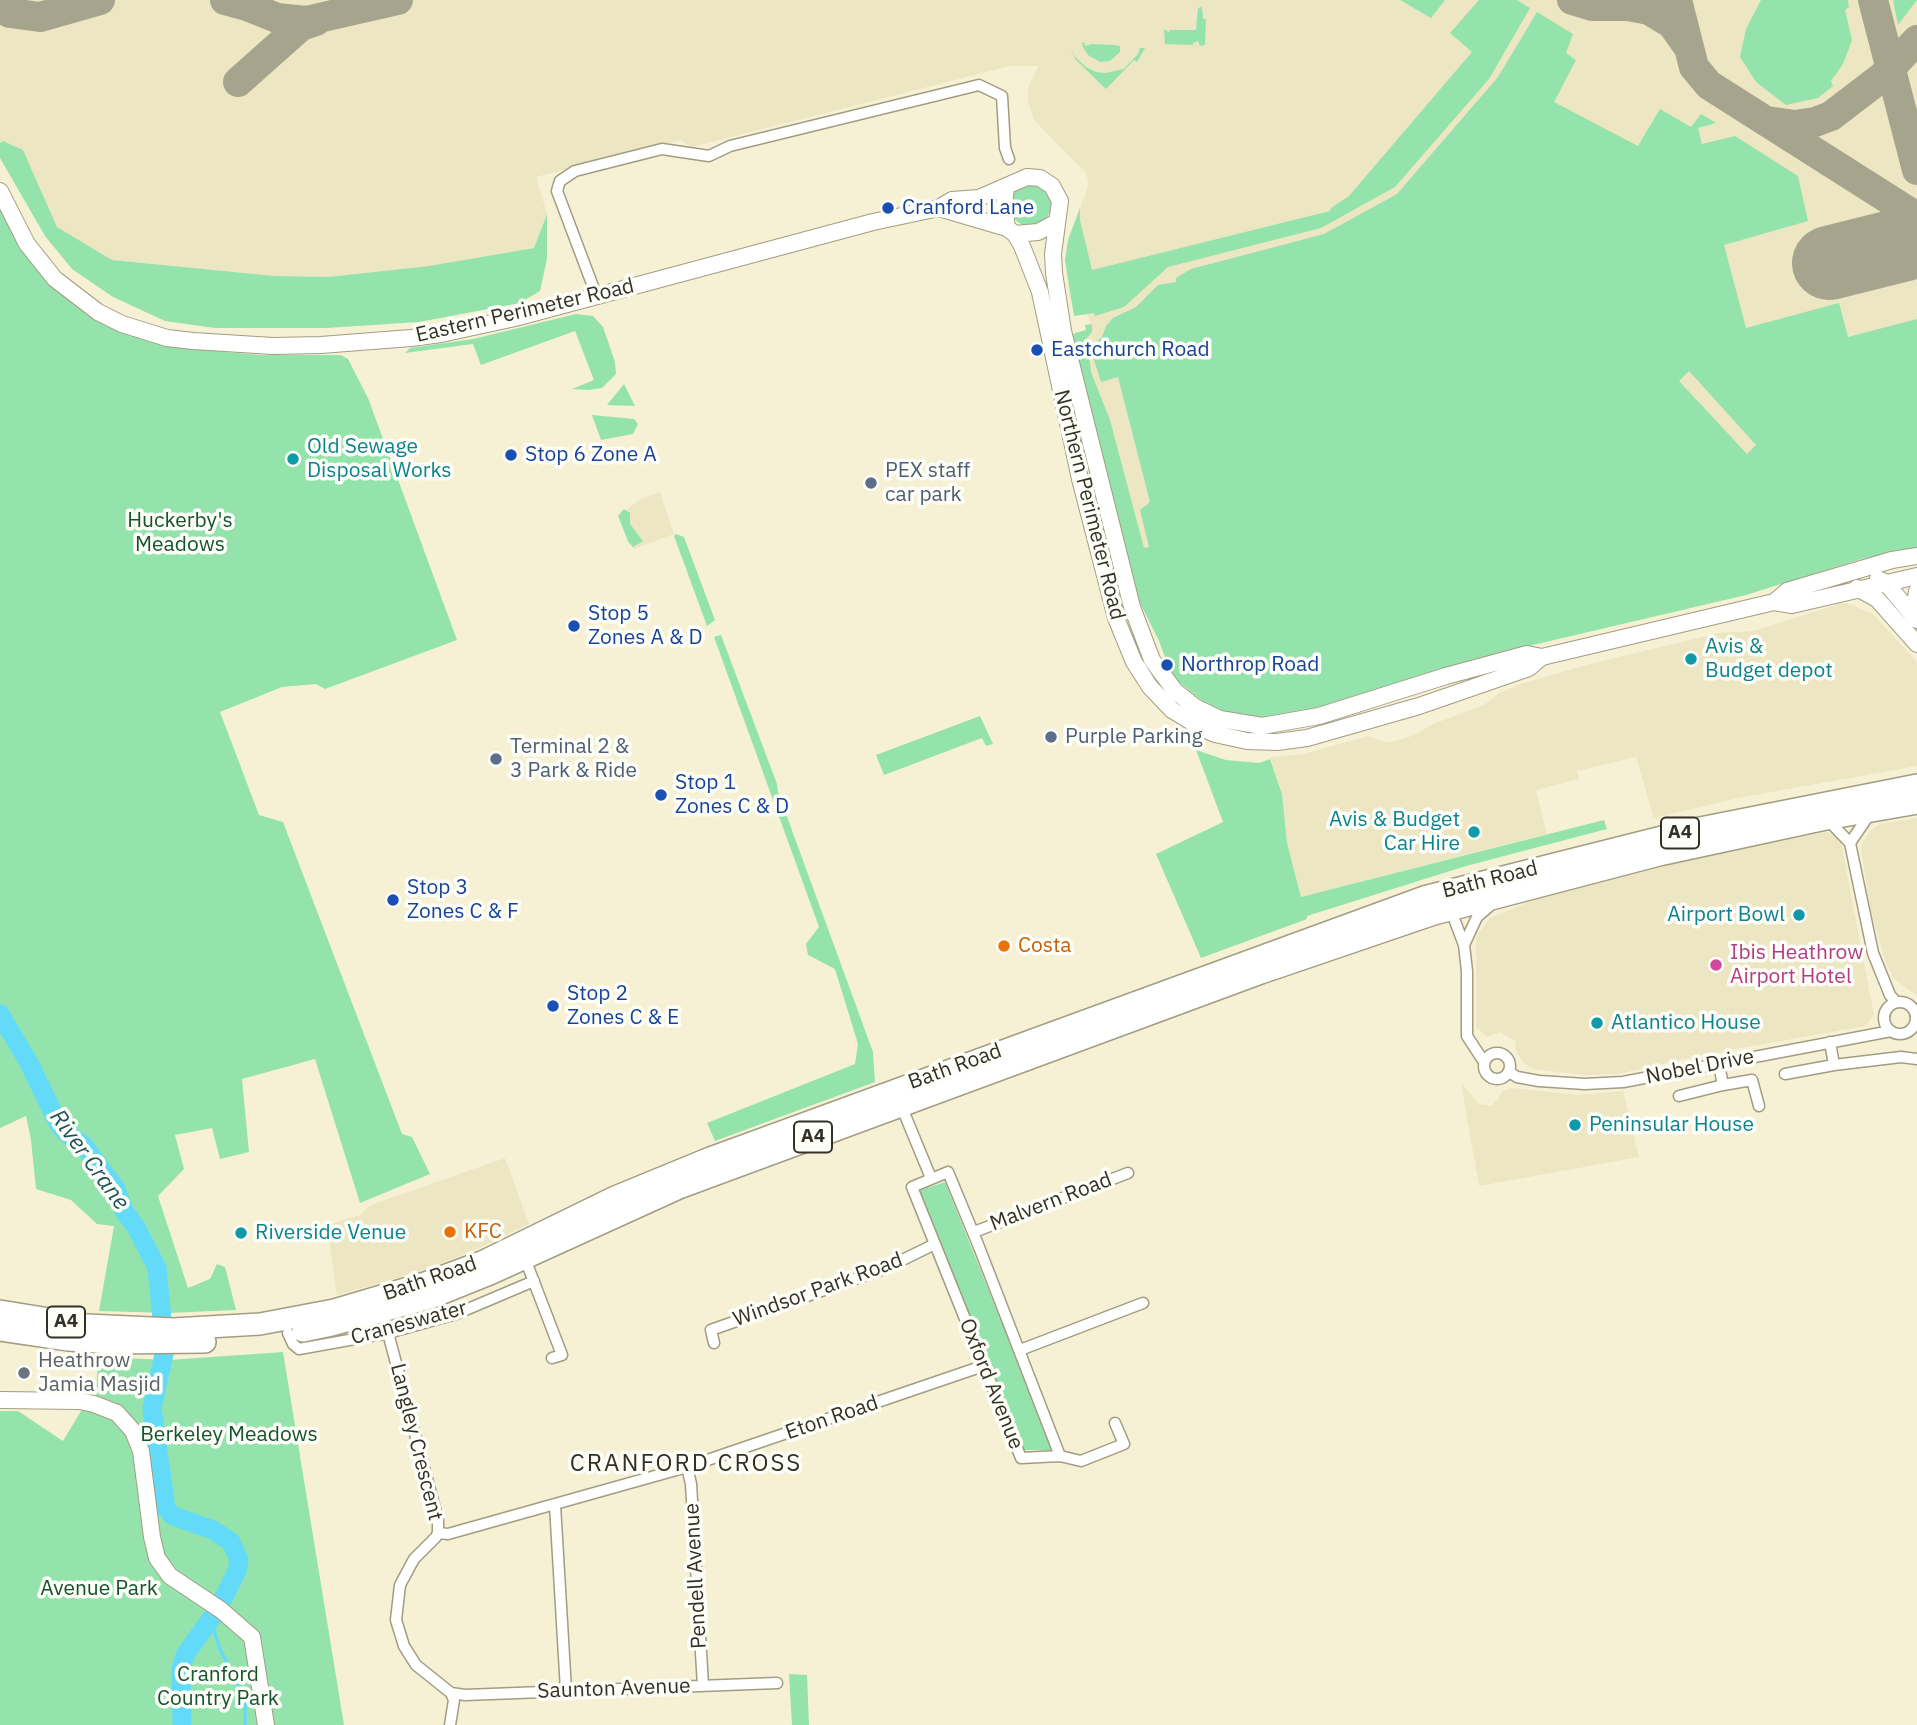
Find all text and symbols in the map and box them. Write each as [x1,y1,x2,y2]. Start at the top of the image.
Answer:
place label: Cranford Lane [902,195,1034,221]
marker: Cranford Lane [880,200,896,216]
street label: Eastern Perimeter Road [413,274,637,348]
place label: Eastchurch Road [1051,337,1210,363]
marker: Eastchurch Road [1029,342,1045,358]
street label: Northern Perimeter Road [1048,387,1130,623]
place label: Old Sewage Disposal Works [307,434,452,484]
place label: Stop 6 Zone A [525,442,657,468]
marker: Stop 6 Zone A [503,447,519,463]
marker: Old Sewage Disposal Works [285,451,301,467]
place label: PEX staff car park [885,458,970,508]
marker: PEX staff car park [863,475,879,491]
park label: Huckerby's Meadows [127,508,233,558]
place label: Stop 5 Zones A & D [588,601,703,651]
marker: Stop 5 Zones A & D [566,618,582,634]
place label: Avis & Budget depot [1705,634,1833,684]
marker: Avis & Budget depot [1683,651,1699,667]
place label: Northrop Road [1181,652,1319,678]
marker: Northrop Road [1159,657,1175,673]
place label: Purple Parking [1065,724,1203,750]
marker: Purple Parking [1043,729,1059,745]
place label: Terminal 2 & 3 Park & Ride [510,734,637,784]
marker: Terminal 2 & 3 Park & Ride [488,751,504,767]
place label: Stop 1 Zones C & D [675,770,789,820]
marker: Stop 1 Zones C & D [653,787,669,803]
place label: Avis & Budget Car Hire [1329,807,1460,857]
road number: A4 [1661,818,1699,848]
marker: Avis & Budget Car Hire [1466,824,1482,840]
street label: Bath Road [1440,856,1540,904]
place label: Stop 3 Zones C & F [407,875,519,925]
marker: Stop 3 Zones C & F [385,892,401,908]
place label: Airport Bowl [1667,902,1785,928]
marker: Airport Bowl [1791,907,1807,923]
place label: Costa [1018,933,1071,959]
marker: Costa [996,938,1012,954]
place label: Ibis Heathrow Airport Hotel [1730,940,1863,990]
marker: Ibis Heathrow Airport Hotel [1708,957,1724,973]
place label: Stop 2 Zones C & E [567,981,679,1031]
marker: Stop 2 Zones C & E [545,998,561,1014]
place label: Atlantico House [1611,1010,1761,1036]
marker: Atlantico House [1589,1015,1605,1031]
street label: Bath Road [905,1038,1005,1096]
street label: Nobel Drive [1644,1044,1756,1090]
water label: River Crane [43,1105,135,1215]
place label: Peninsular House [1589,1112,1754,1138]
marker: Peninsular House [1567,1117,1583,1133]
road number: A4 [794,1121,832,1152]
street label: Malvern Road [987,1167,1115,1237]
place label: KFC [464,1219,502,1245]
place label: Riverside Venue [255,1220,406,1246]
marker: KFC [442,1224,458,1240]
marker: Riverside Venue [233,1225,249,1241]
street label: Windsor Park Road [730,1248,906,1332]
street label: Bath Road [380,1251,480,1307]
street label: Craneswater [348,1295,470,1351]
road number: A4 [47,1306,85,1338]
street label: Oxford Avenue [953,1315,1029,1453]
place label: Heathrow Jamia Masjid [38,1348,161,1398]
street label: Langley Crescent [384,1361,448,1523]
marker: Heathrow Jamia Masjid [16,1365,32,1381]
street label: Eton Road [782,1390,882,1446]
park label: Berkeley Meadows [140,1422,318,1448]
district label: CRANFORD CROSS [572,1450,800,1478]
street label: Pendell Avenue [680,1503,712,1649]
park label: Avenue Park [40,1576,158,1602]
park label: Cranford Country Park [157,1662,279,1712]
street label: Saunton Avenue [537,1674,691,1704]

